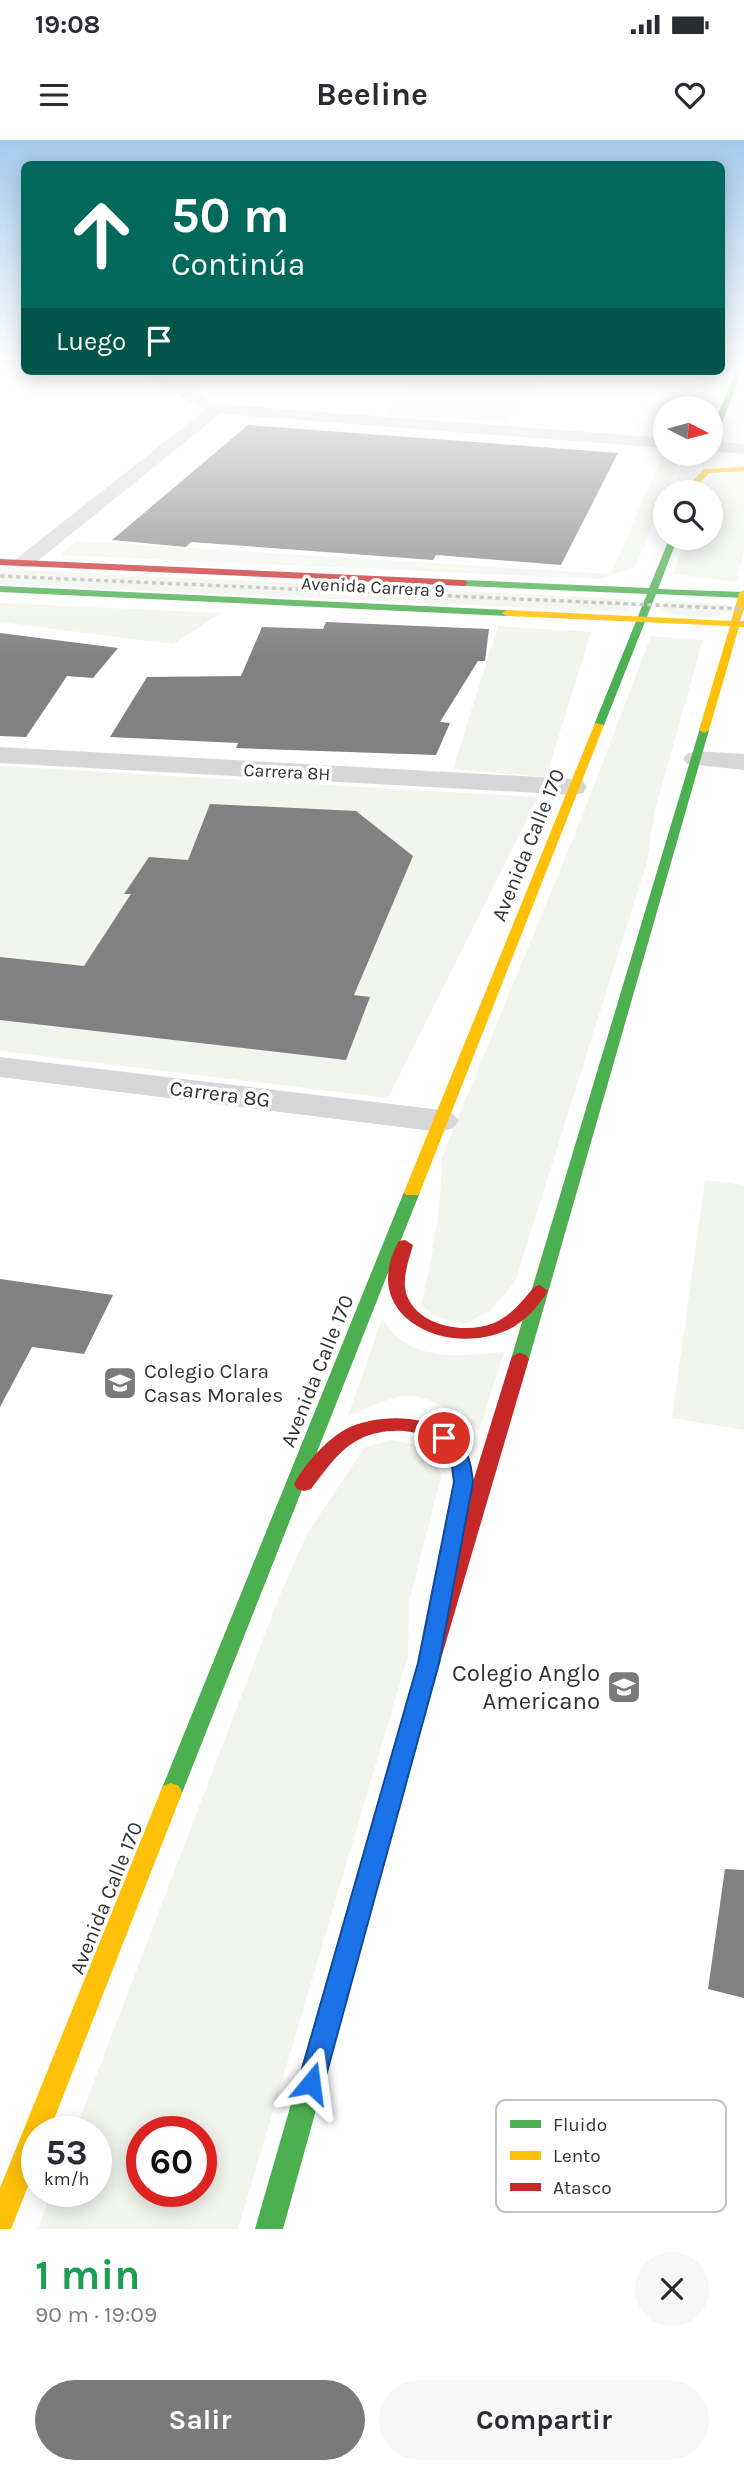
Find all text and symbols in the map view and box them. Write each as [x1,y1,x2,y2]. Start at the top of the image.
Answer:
text: 19:08 [35,9,100,40]
icon: menu [35,76,73,114]
text: Beeline [316,76,428,113]
icon: heart [671,76,709,114]
text: 50 m [171,187,289,244]
icon: ahead [56,189,147,280]
text: Continúa [171,246,305,283]
icon: arrive [140,322,178,360]
text: Luego [56,326,126,357]
north arrow [653,396,723,466]
map controls [653,396,723,550]
button: search [653,480,723,550]
street label: Avenida Carrera 9 [301,572,445,602]
street label: Carrera 8H [243,759,331,785]
street label: Avenida Calle 170 [487,765,569,925]
street label: Carrera 8G [168,1076,272,1112]
street label: Avenida Calle 170 [276,1291,358,1451]
place label: Colegio Clara Casas Morales [144,1359,283,1407]
school or university icon: Colegio Clara Casas Morales [101,1364,139,1402]
pin [414,1408,474,1468]
icon: arrive [425,1419,463,1457]
place label: Colegio Anglo Americano [452,1659,600,1715]
school or university icon: Colegio Anglo Americano [605,1668,643,1706]
street label: Avenida Calle 170 [65,1818,147,1978]
position arrow [274,2046,348,2120]
legend [496,2100,726,2212]
text: Fluido [553,2114,607,2136]
speed limit sign: 60 [126,2116,217,2207]
text: 53 [45,2132,88,2173]
text: Lento [553,2145,601,2167]
text: km/h [44,2168,89,2190]
text: Atasco [553,2177,612,2199]
text: 1 min [35,2250,140,2300]
button: close [635,2252,709,2326]
text: 90 m · 19:09 [35,2301,157,2328]
button: Salir [35,2380,365,2460]
button: Compartir [379,2380,709,2460]

